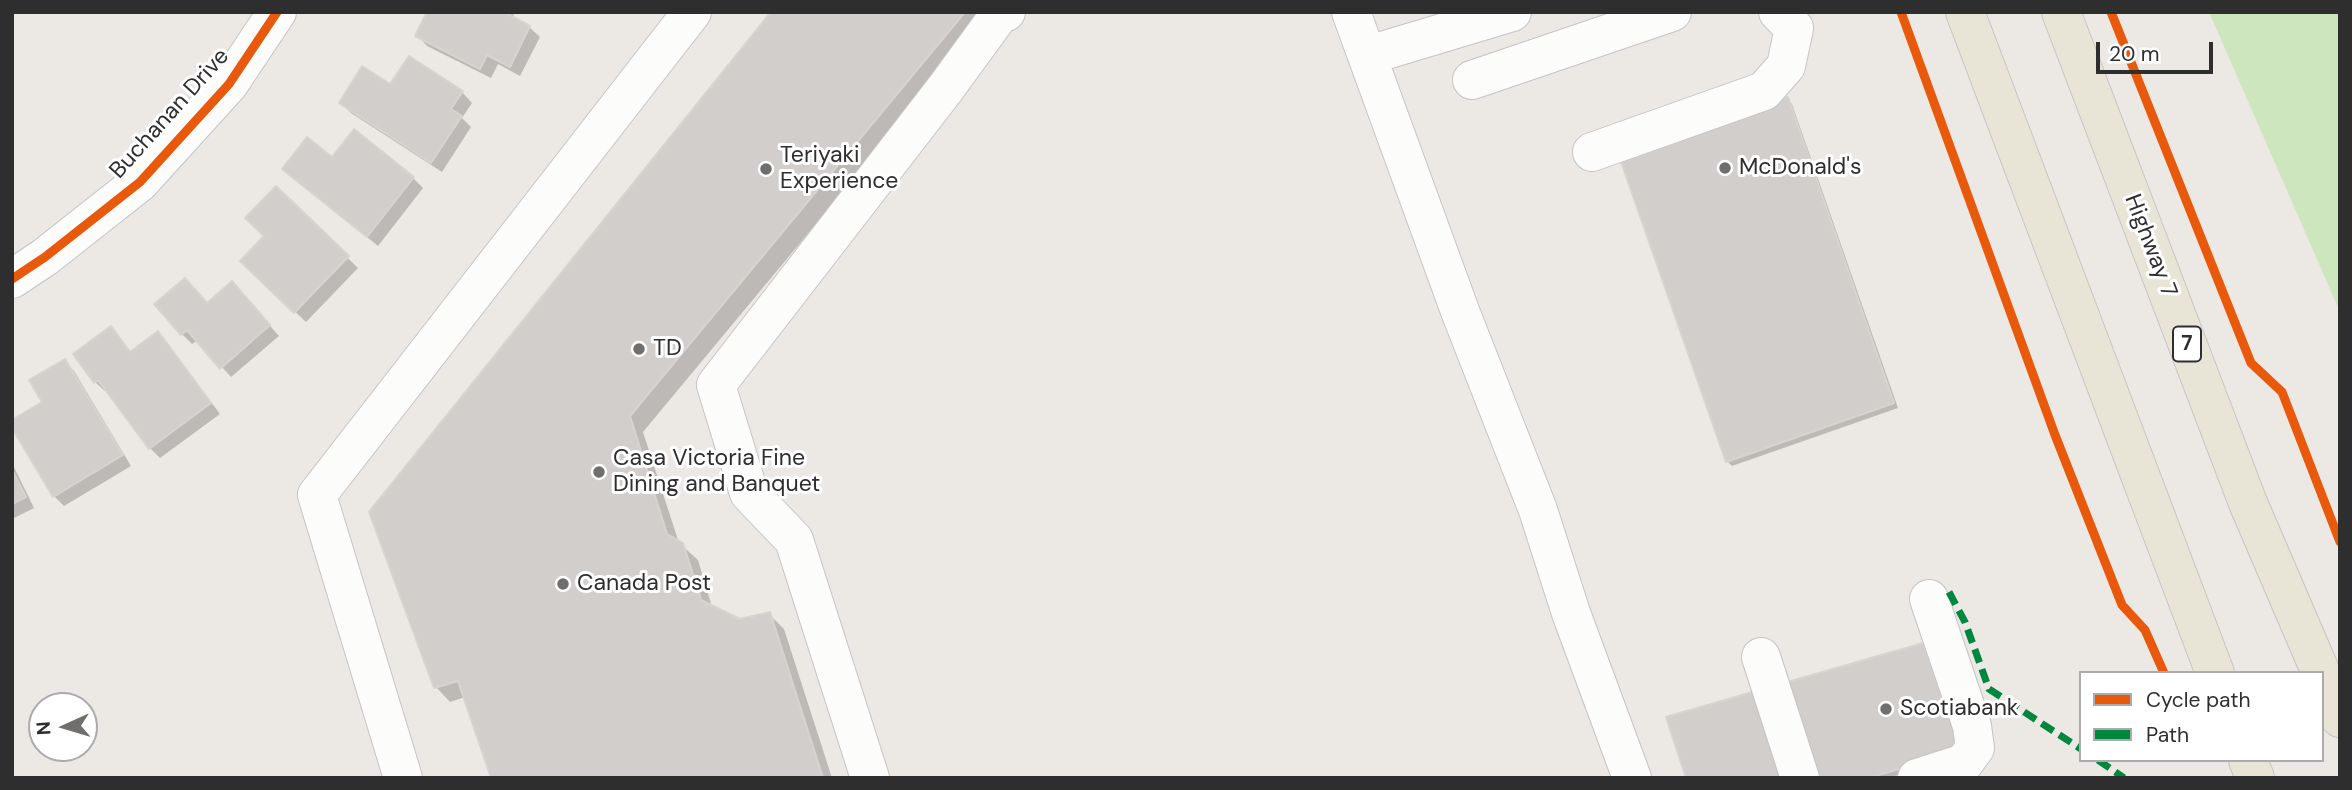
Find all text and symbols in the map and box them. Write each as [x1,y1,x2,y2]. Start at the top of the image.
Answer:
scale bar [2100,28,2217,72]
text: 20 m [2109,40,2160,68]
street label: Buchanan Drive [104,43,236,185]
place label: Teriyaki Experience [780,142,898,196]
place label: McDonald's [1739,154,1861,182]
marker: McDonald's [1717,160,1733,176]
marker: Teriyaki Experience [758,161,774,177]
street label: Highway 7 [2118,191,2182,301]
road number: 7 [2173,326,2201,362]
place label: TD [653,335,682,363]
marker: TD [631,341,647,357]
place label: Casa Victoria Fine Dining and Banquet [613,445,820,499]
marker: Casa Victoria Fine Dining and Banquet [591,464,607,480]
place label: Canada Post [577,570,711,598]
marker: Canada Post [555,576,571,592]
legend [2079,671,2324,762]
text: Cycle path [2146,686,2251,714]
north arrow [28,692,98,762]
place label: Scotiabank [1900,695,2018,723]
marker: Scotiabank [1878,701,1894,717]
text: N [31,721,57,736]
text: Path [2146,721,2189,749]

